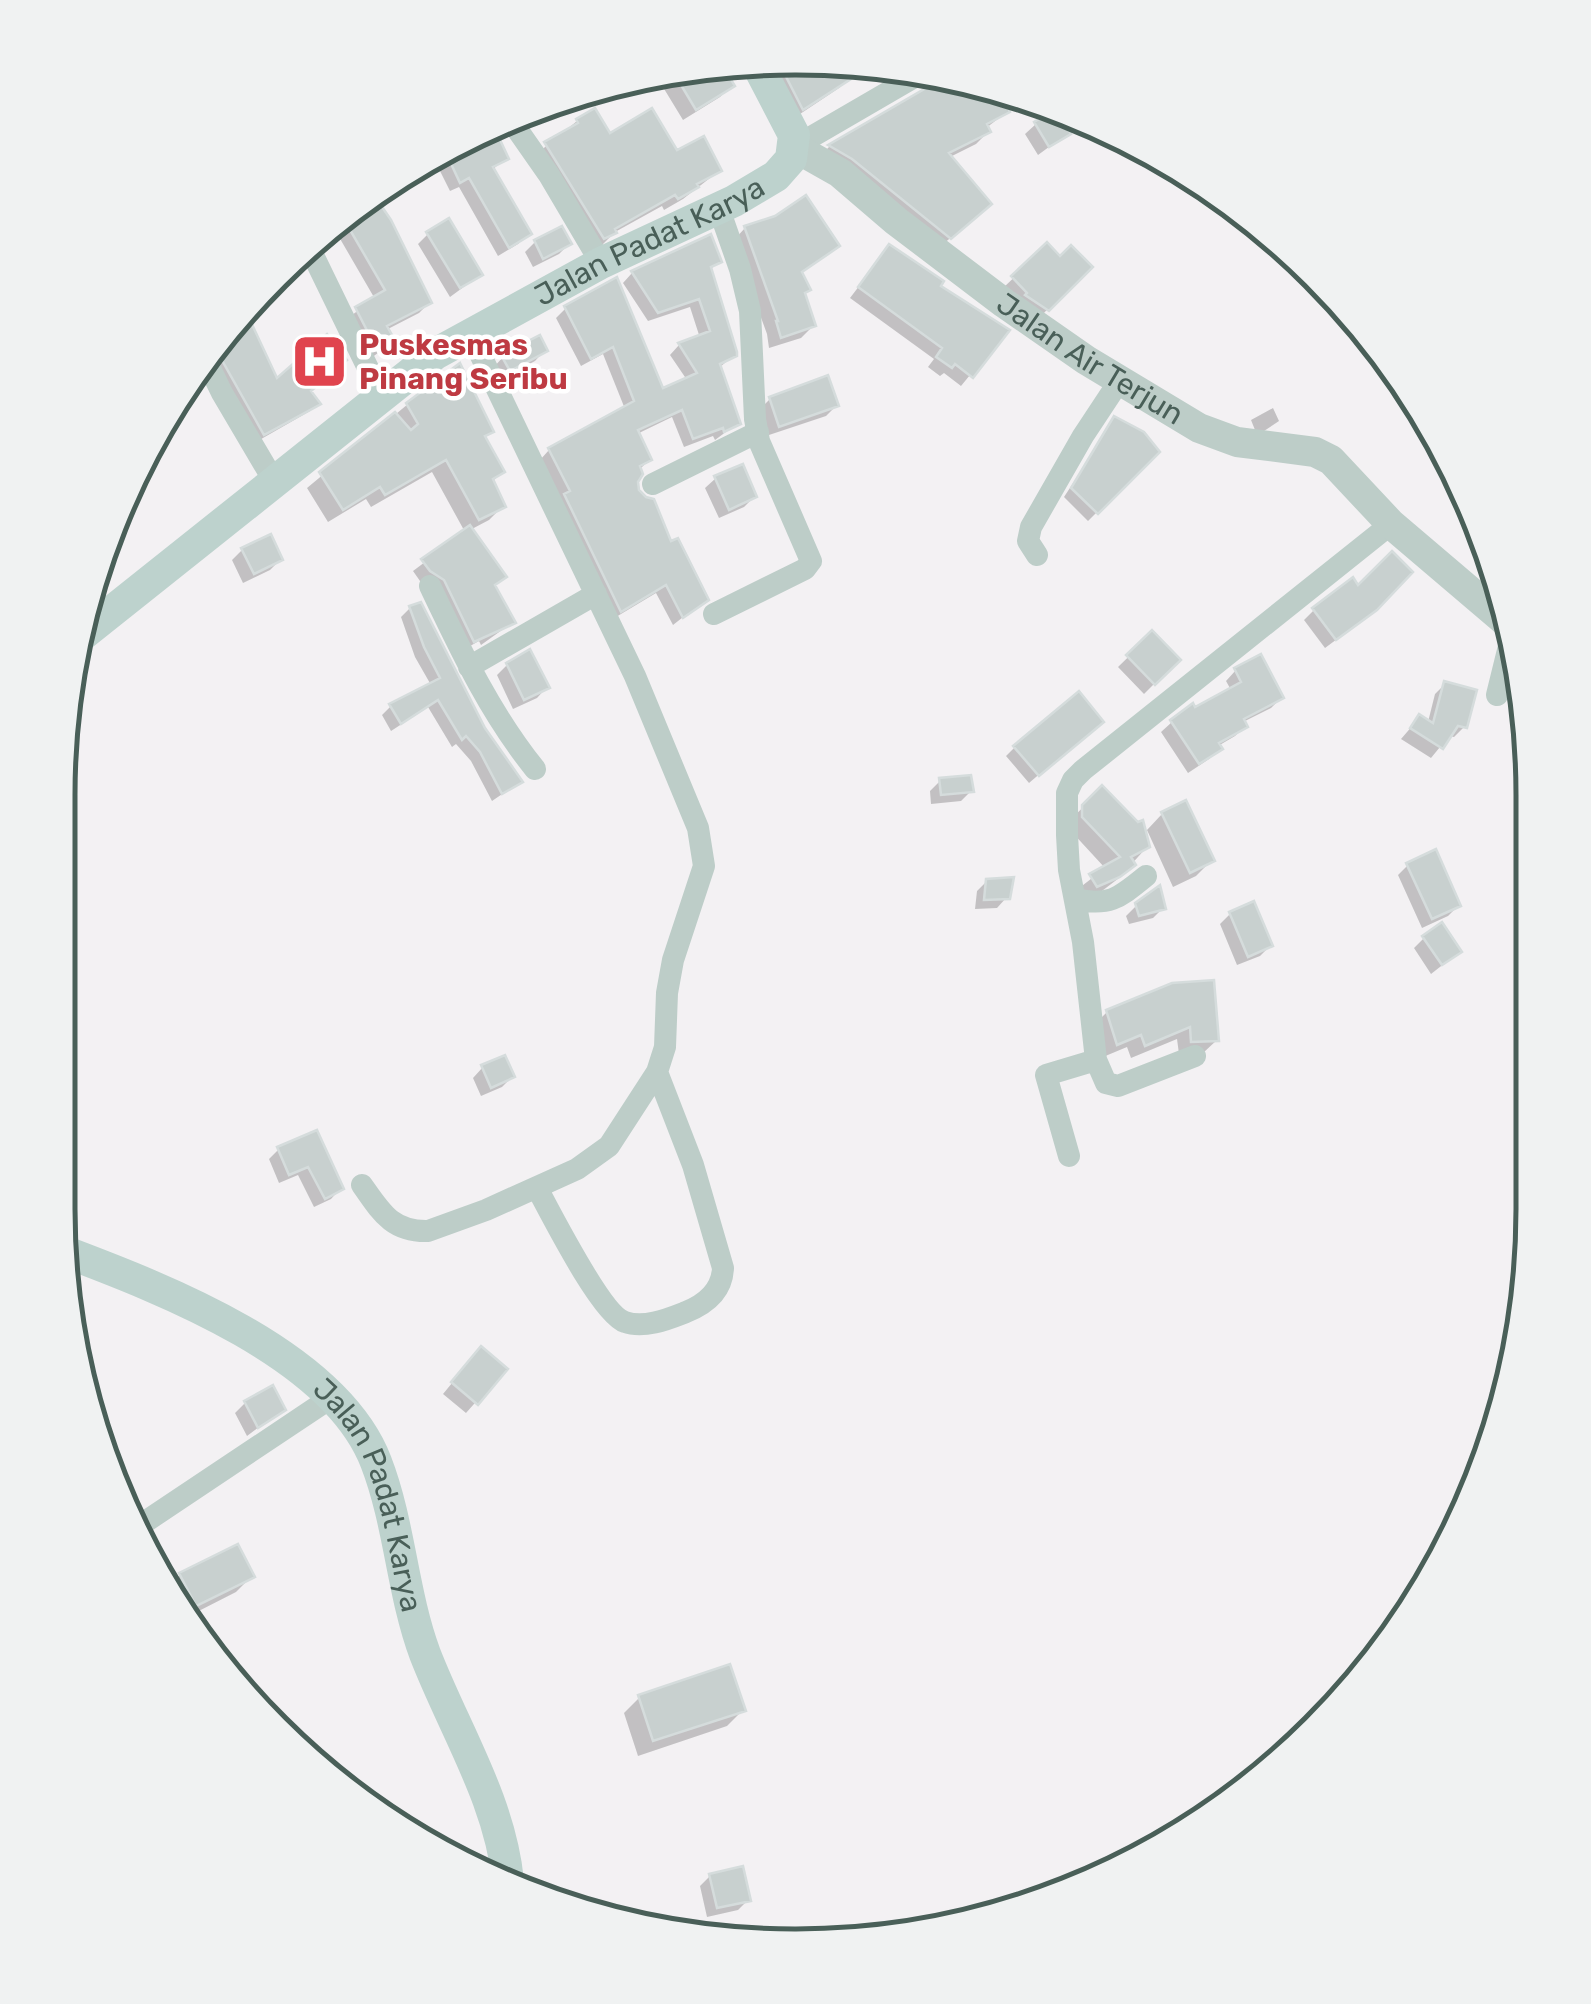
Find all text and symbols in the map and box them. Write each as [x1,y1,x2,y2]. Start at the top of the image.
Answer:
street label: Jalan Padat Karya [528,169,771,314]
street label: Jalan Air Terjun [990,285,1190,432]
place label: Puskesmas Pinang Seribu [359,327,568,397]
hospital icon: Puskesmas Pinang Seribu [290,332,350,392]
street label: Jalan Padat Karya [306,1371,430,1615]

